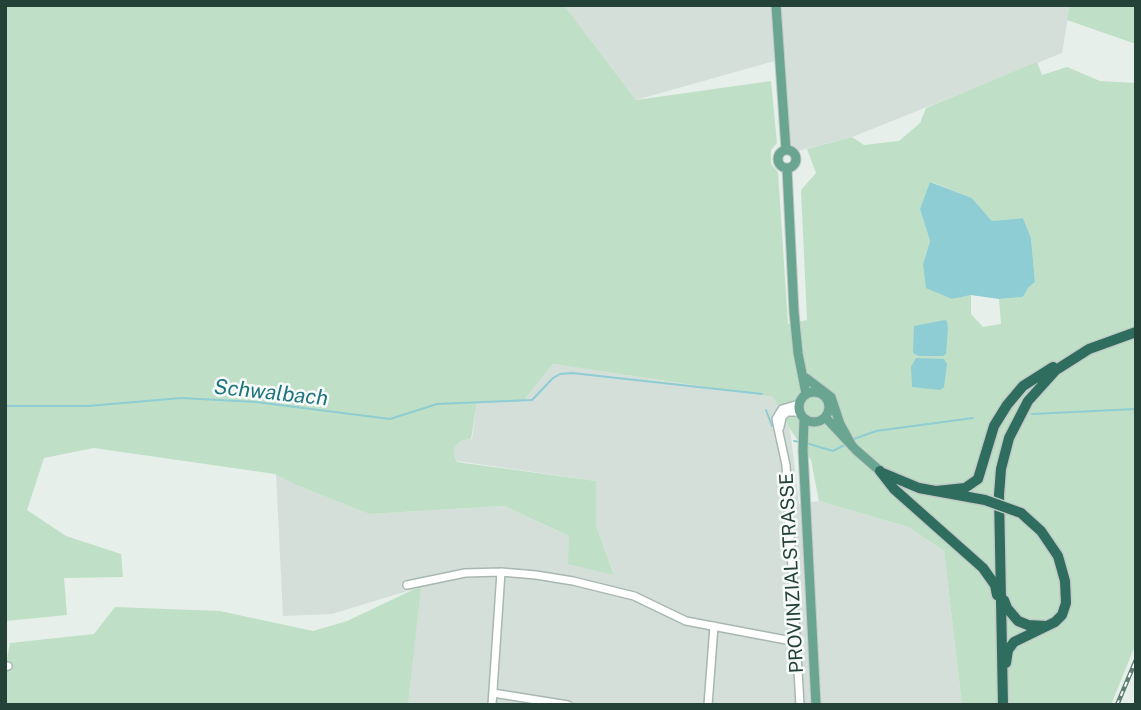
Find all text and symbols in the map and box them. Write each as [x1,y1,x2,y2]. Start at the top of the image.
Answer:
water label: Schwalbach [213,374,329,412]
street label: PROVINZIALSTRASSE [775,472,809,674]

